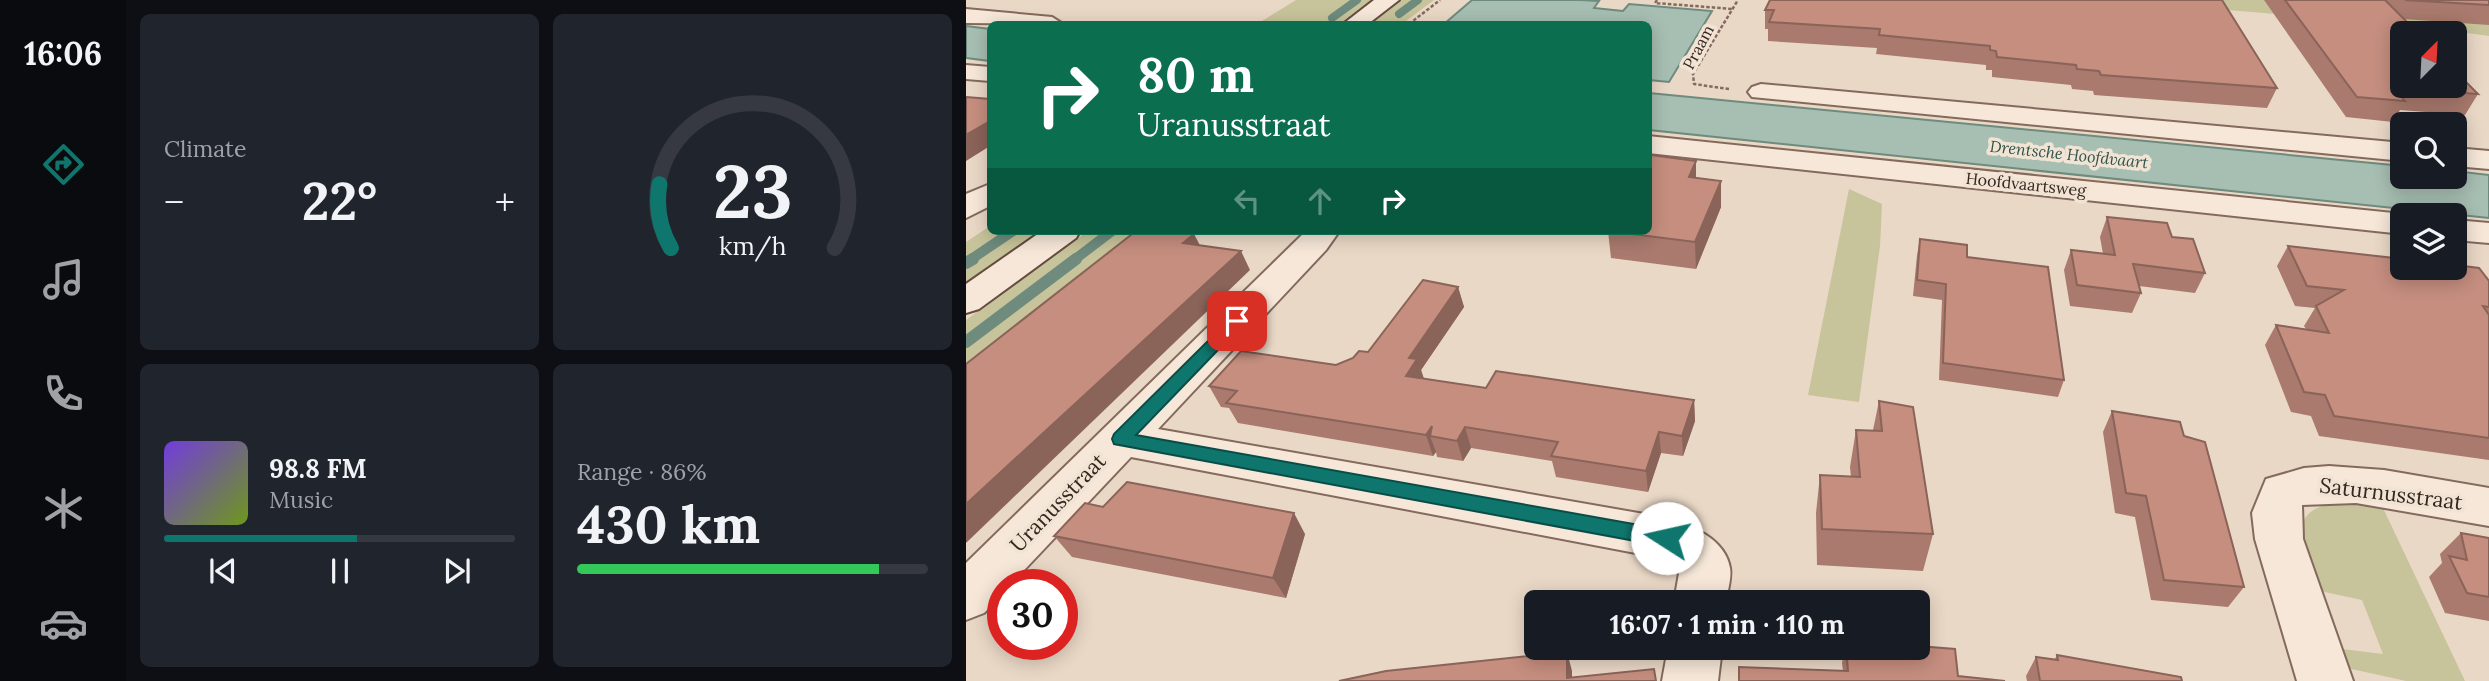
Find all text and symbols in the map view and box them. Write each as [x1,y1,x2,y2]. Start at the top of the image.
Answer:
street label: Praam [1678,21,1718,73]
north arrow [2390,21,2468,98]
map controls [2390,21,2467,280]
text: 16:06 [24,33,102,74]
text: 80 m [1137,43,1254,105]
icon: right [1022,49,1113,140]
text: Uranusstraat [1137,104,1331,145]
button: search [2390,112,2467,189]
text: Climate [164,134,246,163]
water label: Drentsche Hoofdvaart [1989,136,2149,172]
icon: directions [39,140,88,189]
text: 23 [713,145,792,238]
text: 22° [302,168,377,234]
street label: Hoofdvaartsweg [1965,168,2088,200]
text: − [164,178,184,226]
text: + [495,178,515,226]
icon: left [1228,182,1266,220]
icon: ahead [1301,182,1339,220]
icon: right [1374,182,1412,220]
button: layers [2390,203,2467,280]
text: km/h [719,230,786,262]
icon: music [39,255,88,304]
pin [1207,291,1267,351]
icon: arrive [1218,302,1256,340]
icon: phone [39,369,88,418]
street label: Uranusstraat [1004,447,1112,558]
text: 98.8 FM [269,452,367,485]
text: Range · 86% [577,457,706,486]
street label: Saturnusstraat [2318,471,2465,516]
icon: climate [39,484,88,533]
text: Music [269,485,333,514]
text: 430 km [577,491,760,557]
position arrow [1630,501,1704,575]
icon: previous [204,552,242,590]
icon: pause [321,552,359,590]
icon: next [438,552,476,590]
speed limit sign: 30 [987,569,1078,660]
icon: car [39,599,88,648]
text: 16:07 · 1 min · 110 m [1610,608,1844,641]

